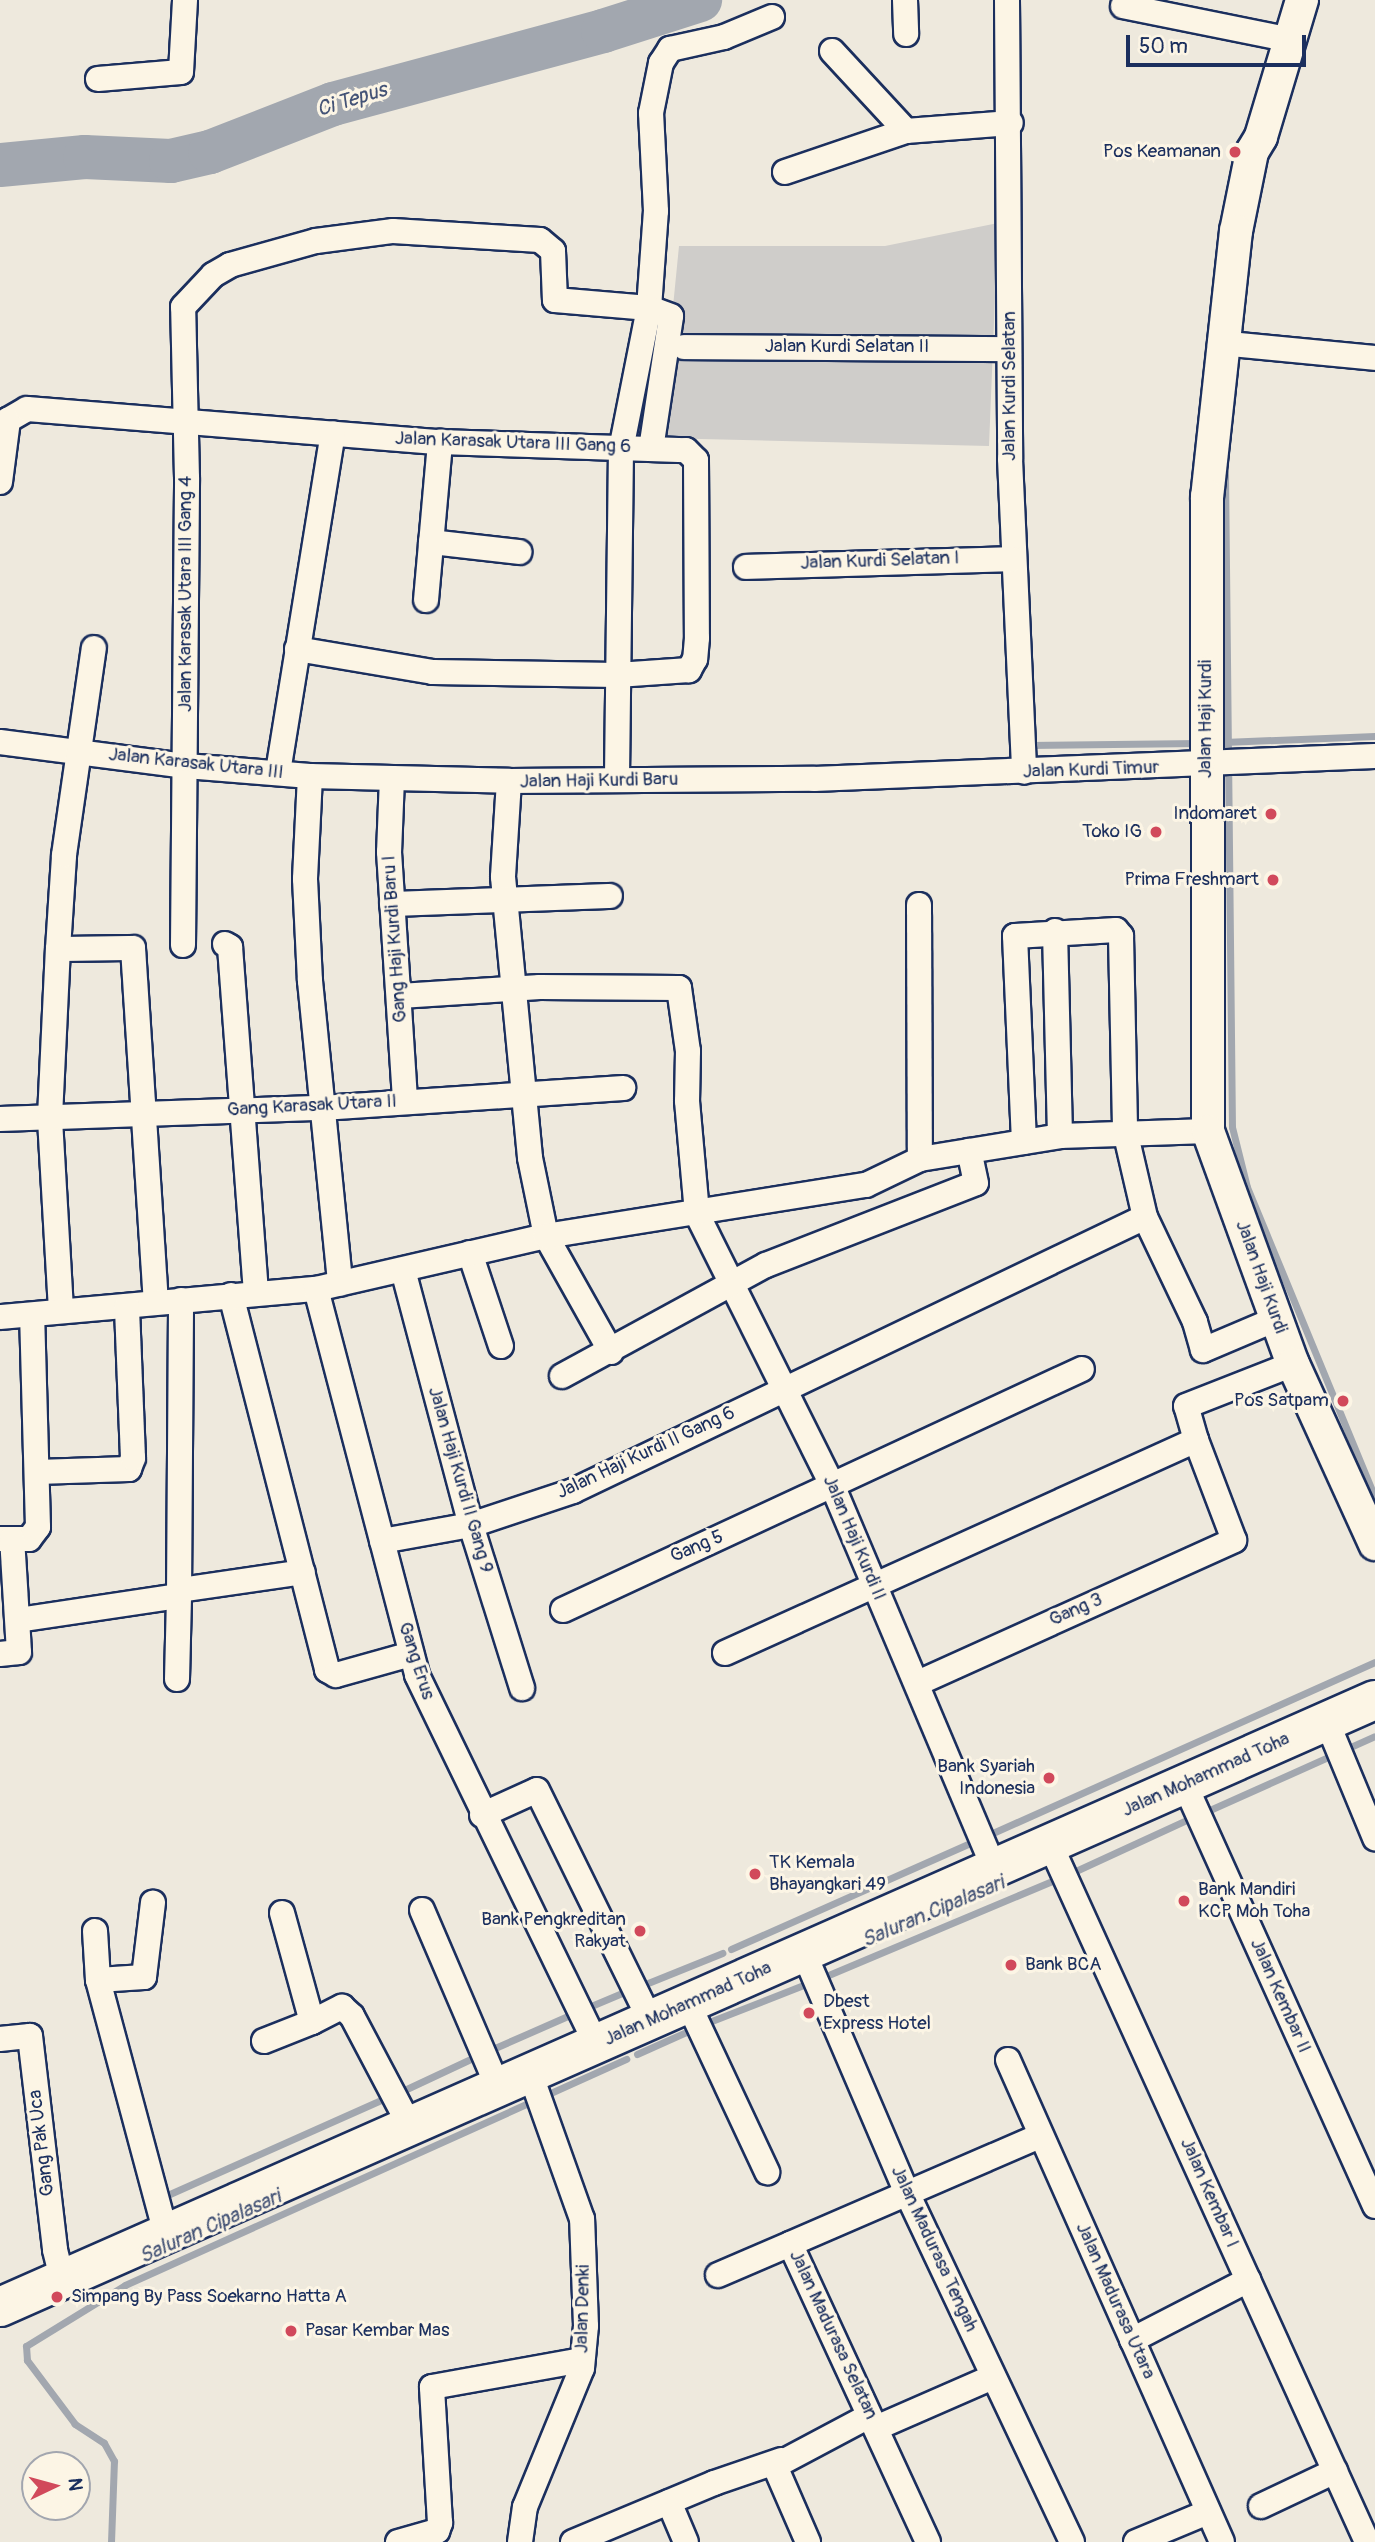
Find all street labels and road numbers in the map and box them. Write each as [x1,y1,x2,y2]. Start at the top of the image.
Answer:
street label: Jalan Kurdi Selatan [999,311,1021,461]
street label: Jalan Kurdi Selatan II [765,336,929,358]
street label: Jalan Karasak Utara III Gang 6 [395,427,631,459]
street label: Jalan Karasak Utara III Gang 4 [175,476,197,712]
street label: Jalan Kurdi Selatan I [800,547,960,575]
street label: Jalan Haji Kurdi [1195,660,1217,778]
street label: Jalan Karasak Utara III [107,743,285,785]
street label: Jalan Kurdi Timur [1022,756,1160,784]
street label: Jalan Haji Kurdi Baru [520,768,678,794]
street label: Gang Haji Kurdi Baru I [378,855,412,1023]
street label: Gang Karasak Utara II [226,1090,398,1122]
street label: Jalan Haji Kurdi [1230,1217,1292,1337]
street label: Jalan Haji Kurdi II Gang 9 [423,1384,497,1576]
street label: Jalan Haji Kurdi II Gang 6 [553,1402,739,1504]
street label: Jalan Haji Kurdi II [817,1472,891,1604]
street label: Gang 5 [667,1526,727,1568]
street label: Gang 3 [1046,1588,1106,1632]
street label: Gang Erus [393,1619,439,1703]
street label: Jalan Mohammad Toha [1119,1728,1293,1822]
street label: Jalan Kembar II [1245,1935,1315,2057]
street label: Jalan Mohammad Toha [601,1957,775,2051]
street label: Gang Pak Uca [24,2089,60,2197]
street label: Jalan Kembar I [1175,2135,1243,2251]
street label: Jalan Madurasa Tengah [886,2162,982,2336]
street label: Jalan Madurasa Utara [1070,2219,1160,2383]
street label: Jalan Madurasa Selatan [784,2247,882,2423]
street label: Jalan Denki [571,2265,595,2353]

